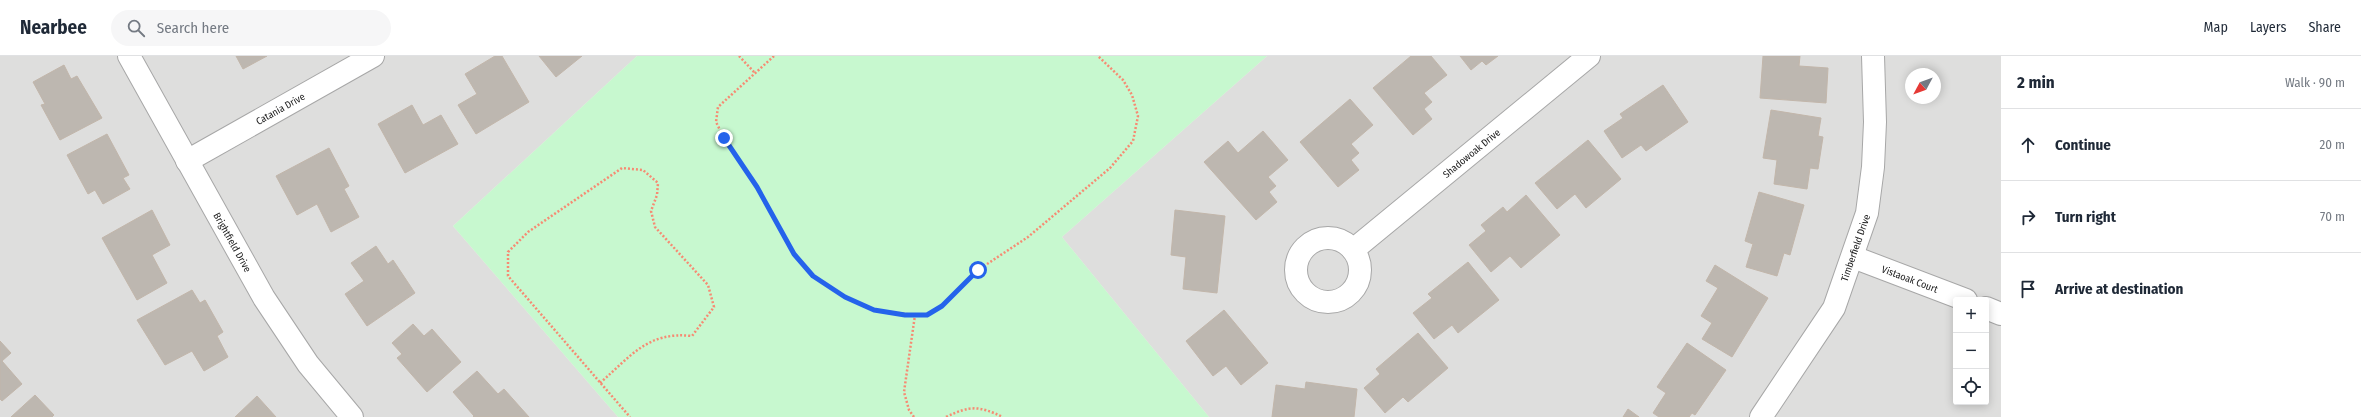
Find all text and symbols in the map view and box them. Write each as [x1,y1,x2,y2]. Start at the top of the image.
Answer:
search box [111,10,391,46]
text: Nearbee [20,16,87,39]
icon: search [125,17,147,39]
text: Search here [157,19,229,37]
text: Map [2204,19,2228,36]
text: Layers [2250,19,2286,36]
text: Share [2308,19,2341,36]
north arrow [1905,68,1941,104]
text: 2 min [2017,72,2055,93]
text: Walk · 90 m [2285,75,2345,90]
street label: Catania Drive [254,91,307,128]
street label: Shadowoak Drive [1441,127,1503,181]
route end [715,129,733,147]
icon: ahead [2017,134,2039,156]
text: Continue [2055,136,2111,154]
text: 20 m [2319,137,2345,152]
icon: right [2017,206,2039,228]
text: Turn right [2055,208,2116,226]
text: 70 m [2320,209,2345,224]
street label: Brightfield Drive [210,211,253,275]
street label: Timberfield Drive [1839,213,1873,283]
route start [969,261,987,279]
street label: Vistaoak Court [1880,263,1940,296]
icon: arrive [2017,278,2039,300]
text: Arrive at destination [2055,280,2183,298]
map controls [1953,297,1989,405]
button: + [1953,297,1989,333]
button: − [1953,333,1989,369]
button: locate [1953,369,1989,405]

